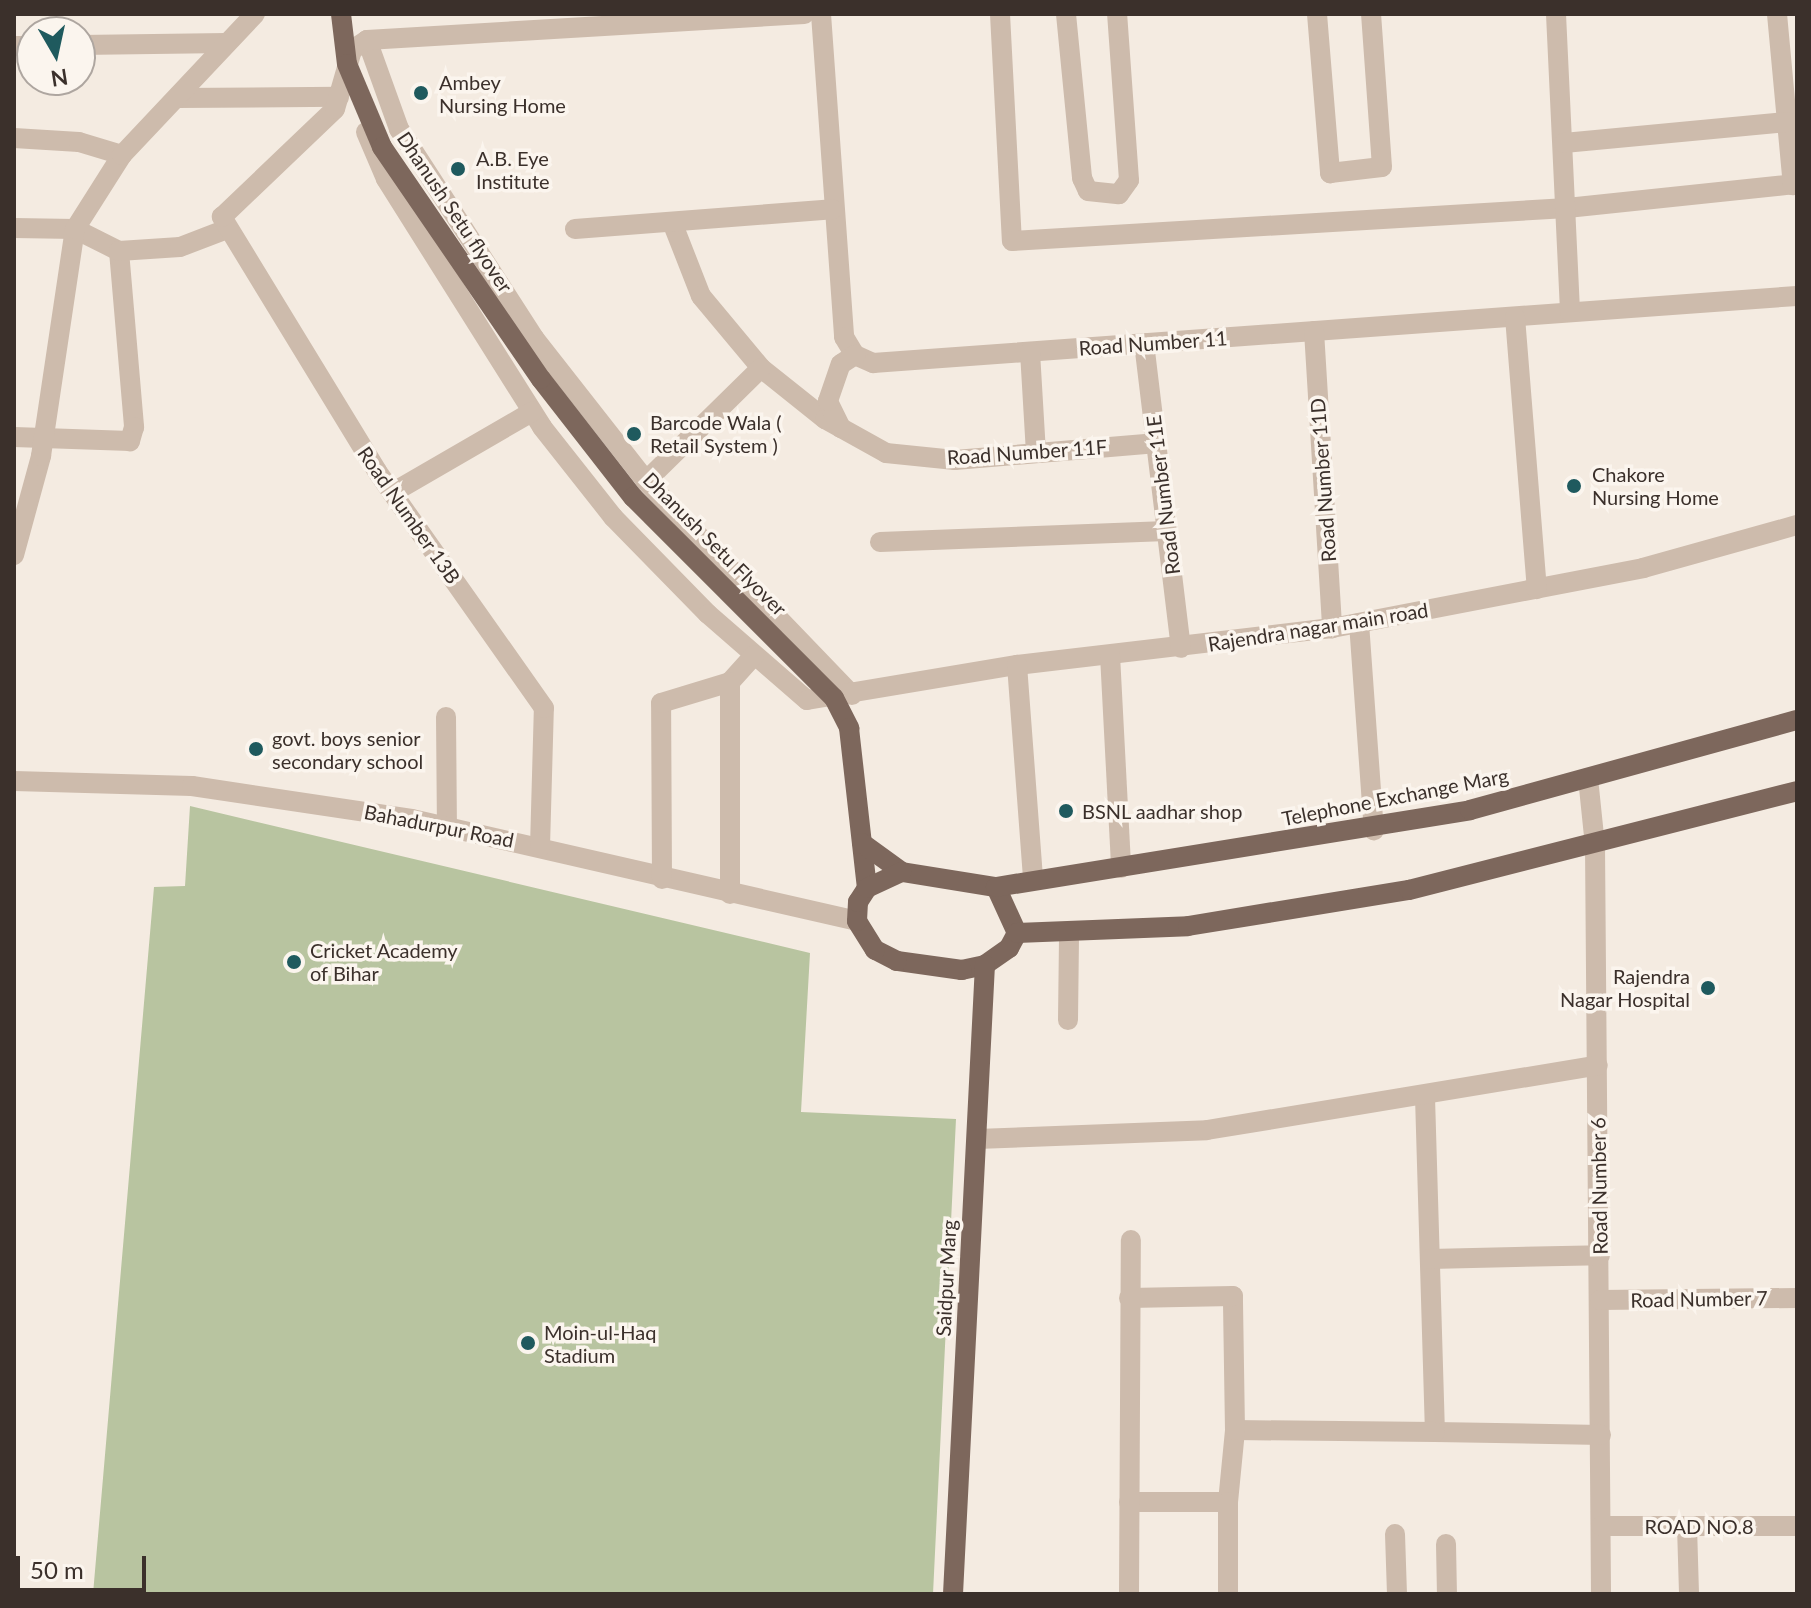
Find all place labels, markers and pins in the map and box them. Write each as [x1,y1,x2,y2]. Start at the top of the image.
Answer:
place label: Ambey Nursing Home [439,70,566,117]
marker: Ambey Nursing Home [410,82,432,104]
place label: A.B. Eye Institute [476,146,550,193]
marker: A.B. Eye Institute [447,158,469,180]
place label: Barcode Wala ( Retail System ) [650,410,782,457]
marker: Barcode Wala ( Retail System ) [625,425,643,443]
place label: Chakore Nursing Home [1592,462,1719,509]
marker: Chakore Nursing Home [1563,475,1585,497]
place label: govt. boys senior secondary school [272,726,424,773]
marker: govt. boys senior secondary school [247,740,265,758]
place label: BSNL aadhar shop [1082,799,1243,823]
marker: BSNL aadhar shop [1057,802,1075,820]
place label: Cricket Academy of Bihar [310,938,458,985]
marker: Cricket Academy of Bihar [285,953,303,971]
place label: Rajendra Nagar Hospital [1560,964,1690,1011]
marker: Rajendra Nagar Hospital [1697,977,1719,999]
place label: Moin-ul-Haq Stadium [544,1320,656,1367]
marker: Moin-ul-Haq Stadium [519,1334,537,1352]

